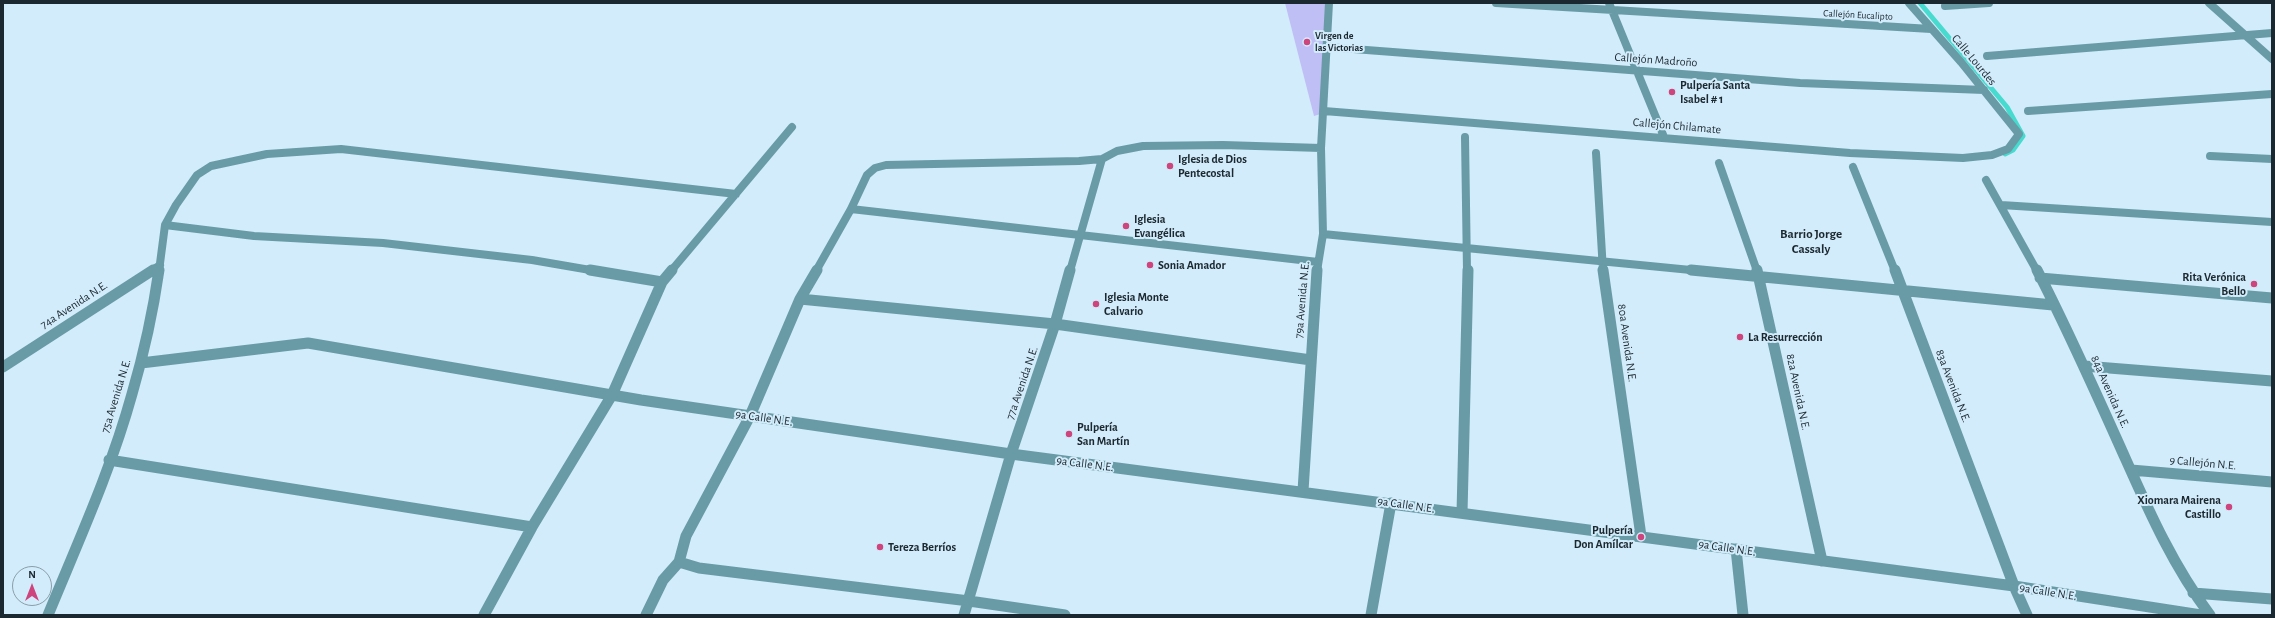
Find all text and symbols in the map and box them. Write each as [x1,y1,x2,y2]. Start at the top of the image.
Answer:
street label: Callejón Eucalipto [1823,7,1893,23]
place label: Virgen de las Victorias [1315,30,1363,54]
street label: Calle Lourdes [1949,32,1999,88]
marker: Virgen de las Victorias [1302,37,1312,47]
street label: Callejón Madroño [1614,50,1698,70]
place label: Pulpería Santa Isabel # 1 [1680,78,1750,106]
marker: Pulpería Santa Isabel # 1 [1667,87,1677,97]
street label: Callejón Chilamate [1632,115,1722,137]
place label: Iglesia de Dios Pentecostal [1178,152,1247,180]
marker: Iglesia de Dios Pentecostal [1165,161,1175,171]
place label: Iglesia Evangélica [1134,212,1185,240]
marker: Iglesia Evangélica [1121,221,1131,231]
district label: Barrio Jorge Cassaly [1780,226,1842,257]
place label: Sonia Amador [1158,258,1226,272]
marker: Sonia Amador [1145,260,1155,270]
street label: 79a Avenida N.E. [1291,261,1313,339]
place label: Rita Verónica Bello [2182,270,2246,298]
street label: 74a Avenida N.E. [38,278,110,332]
marker: Rita Verónica Bello [2249,279,2259,289]
place label: Iglesia Monte Calvario [1104,290,1169,318]
marker: Iglesia Monte Calvario [1091,299,1101,309]
street label: 80a Avenida N.E. [1614,303,1640,383]
place label: La Resurrección [1748,330,1823,344]
marker: La Resurrección [1735,332,1745,342]
street label: 77a Avenida N.E. [1003,344,1041,422]
street label: 83a Avenida N.E. [1932,347,1974,425]
street label: 82a Avenida N.E. [1783,352,1813,432]
street label: 84a Avenida N.E. [2088,353,2132,431]
street label: 75a Avenida N.E. [98,357,134,435]
street label: 9a Calle N.E. [735,407,793,429]
place label: Pulpería San Martín [1077,420,1130,448]
marker: Pulpería San Martín [1064,429,1074,439]
street label: 9a Calle N.E. [1056,453,1114,475]
street label: 9 Callejón N.E. [2169,453,2237,473]
place label: Xiomara Mairena Castillo [2137,493,2221,521]
street label: 9a Calle N.E. [1377,494,1435,516]
marker: Xiomara Mairena Castillo [2224,502,2234,512]
place label: Pulpería Don Amílcar [1574,523,1633,551]
marker: Pulpería Don Amílcar [1636,532,1646,542]
street label: 9a Calle N.E. [1698,537,1756,559]
place label: Tereza Berríos [888,540,956,554]
marker: Tereza Berríos [875,542,885,552]
north arrow [12,566,52,606]
text: N [28,569,36,580]
street label: 9a Calle N.E. [2018,580,2078,604]

